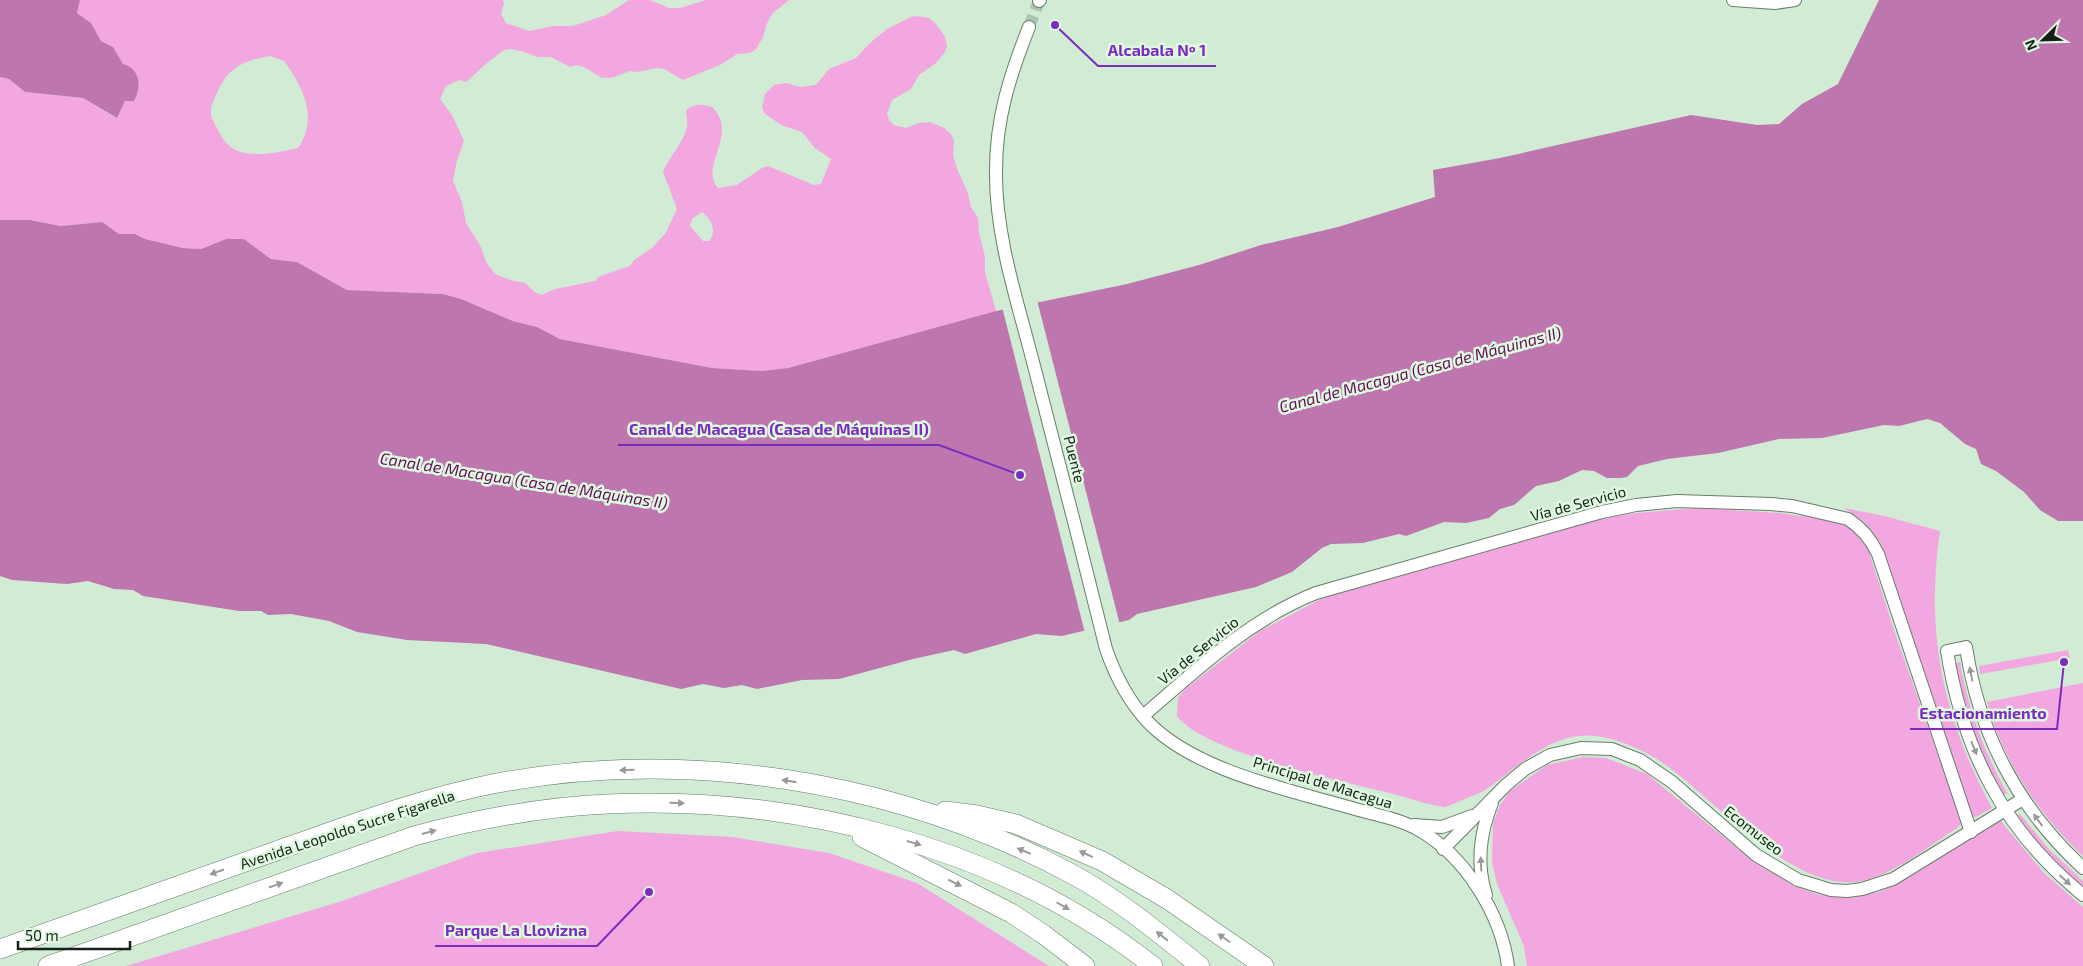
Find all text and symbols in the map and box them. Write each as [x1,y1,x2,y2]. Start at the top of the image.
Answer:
north arrow [2018,15,2068,65]
callout: Alcabala Nº 1 [1098,35,1216,66]
text: N [2021,37,2040,53]
text: Alcabala Nº 1 [1108,40,1206,59]
water label: Canal de Macagua (Casa de Máquinas II) [1277,322,1563,416]
callout: Canal de Macagua (Casa de Máquinas II) [618,414,939,445]
text: Canal de Macagua (Casa de Máquinas II) [629,419,929,438]
street label: Puente [1060,434,1090,484]
water label: Canal de Macagua (Casa de Máquinas II) [379,448,670,512]
street label: Vía de Servicio [1528,482,1628,524]
street label: Vía de Servicio [1154,612,1242,688]
one-way arrow [1967,666,1975,681]
callout: Estacionamiento [1910,698,2057,729]
text: Estacionamiento [1919,703,2047,722]
one-way arrow [1970,741,1978,756]
street label: Principal de Macagua [1251,752,1395,812]
one-way arrow [619,767,635,775]
one-way arrow [781,776,797,784]
street label: Avenida Leopoldo Sucre Figarella [237,786,457,872]
one-way arrow [669,800,685,808]
street label: Ecomuseo [1721,801,1787,859]
one-way arrow [2033,813,2043,827]
one-way arrow [422,828,437,836]
one-way arrow [907,839,922,847]
one-way arrow [1017,846,1031,854]
one-way arrow [1079,849,1093,857]
one-way arrow [1476,856,1484,872]
one-way arrow [209,868,224,876]
one-way arrow [2059,875,2072,886]
one-way arrow [948,879,962,887]
one-way arrow [268,881,283,888]
one-way arrow [1057,901,1070,910]
callout: Parque La Llovizna [435,915,597,946]
scale bar [18,918,130,950]
text: Parque La Llovizna [445,920,587,939]
text: 50 m [25,926,59,944]
one-way arrow [1156,930,1169,941]
one-way arrow [1217,933,1231,943]

